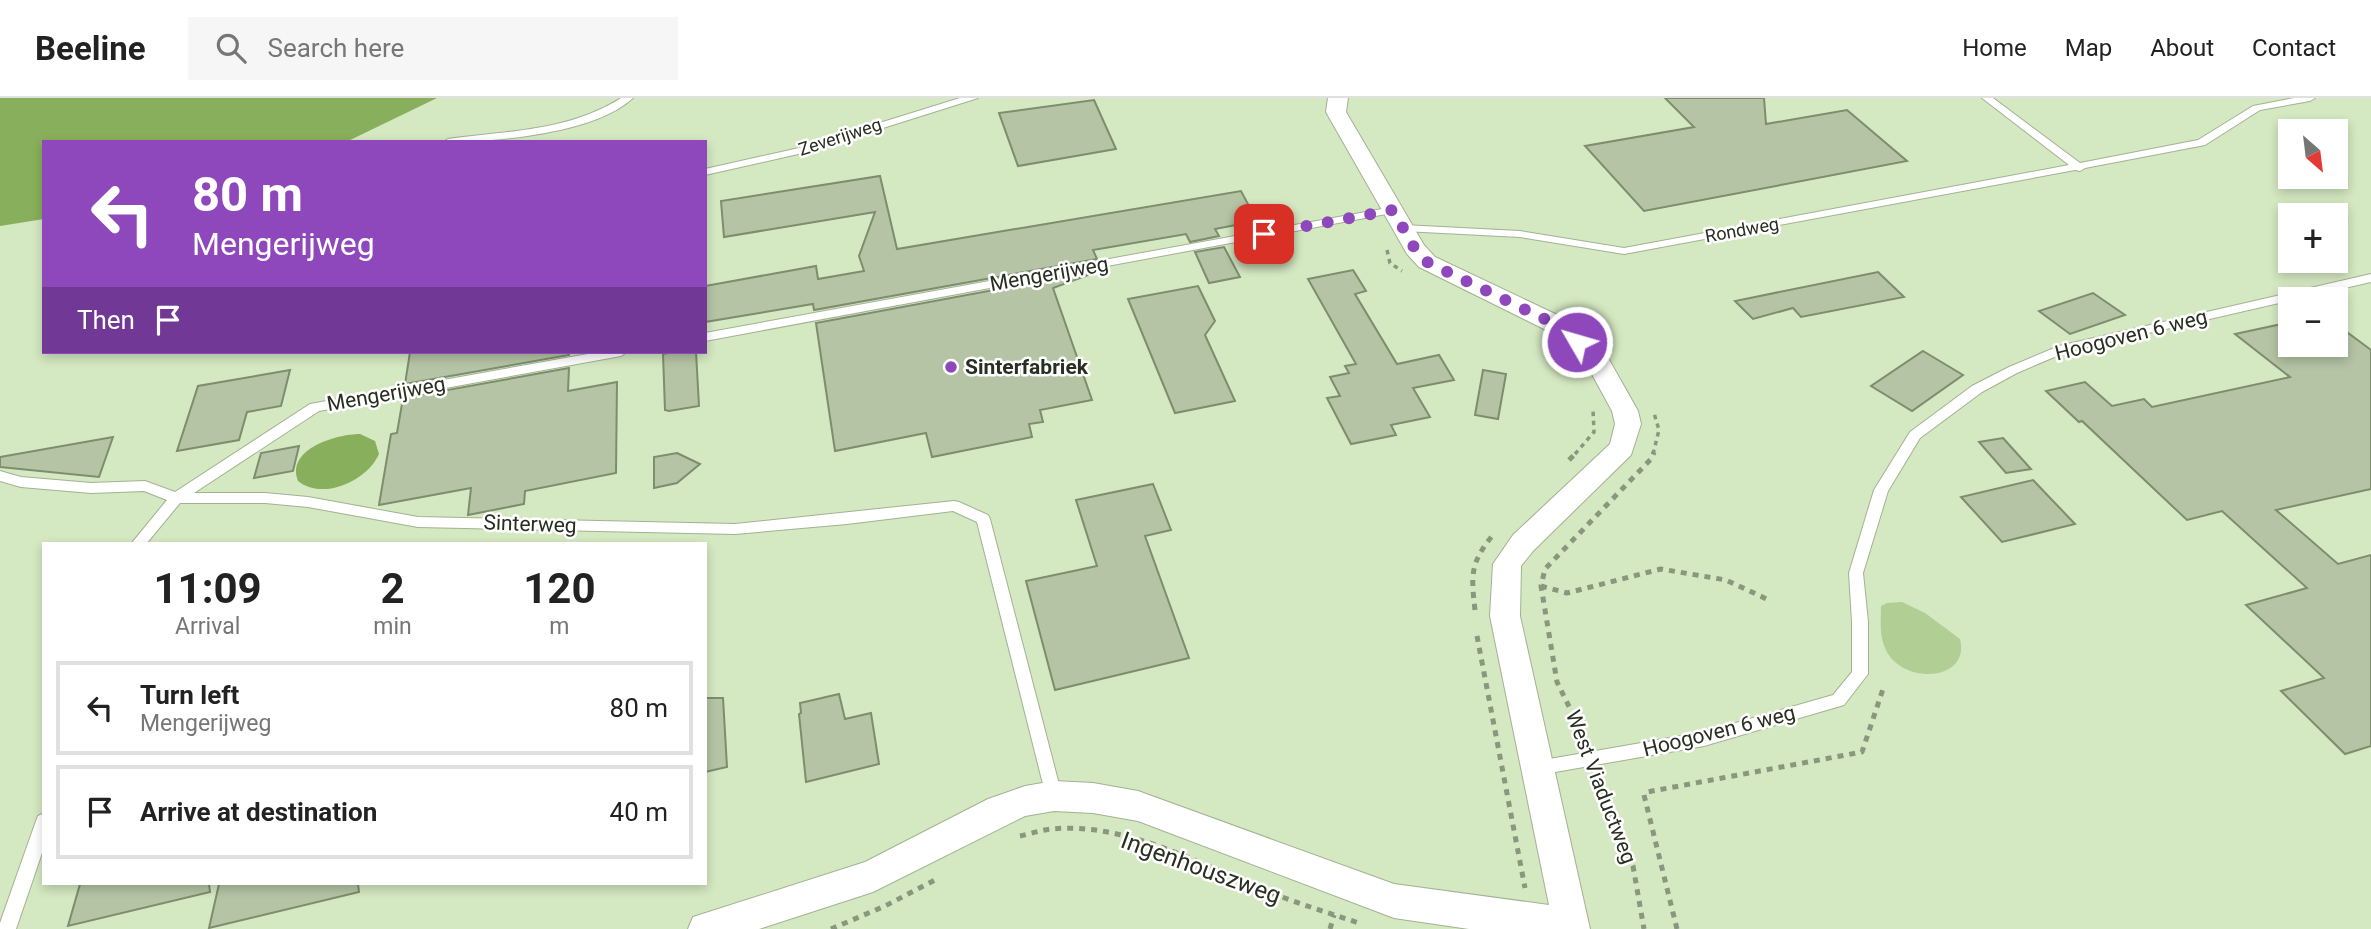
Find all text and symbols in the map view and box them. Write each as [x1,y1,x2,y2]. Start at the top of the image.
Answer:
search box [188,17,678,80]
text: Beeline [35,29,146,68]
icon: search [212,29,250,67]
text: Search here [268,33,404,63]
text: Home [1962,34,2027,62]
text: Map [2065,34,2112,62]
text: About [2150,34,2214,62]
text: Contact [2252,34,2336,62]
street label: Zeverijweg [796,113,884,160]
north arrow [2278,119,2348,189]
map controls [2278,119,2348,357]
text: 80 m [192,166,303,223]
icon: left [77,168,168,259]
button: + [2278,203,2348,273]
pin [1234,204,1294,264]
street label: Rondweg [1703,213,1780,246]
icon: arrive [1245,215,1283,253]
text: Mengerijweg [192,225,375,263]
street label: Mengerijweg [988,252,1110,296]
button: − [2278,287,2348,357]
icon: arrive [149,301,187,339]
street label: Hoogoven 6 weg [2052,304,2210,366]
text: Then [77,305,135,335]
position arrow [1540,305,1614,379]
place label: Sinterfabriek [965,355,1089,379]
marker: Sinterfabriek [943,359,959,375]
street label: Mengerijweg [325,372,447,416]
street label: Sinterweg [483,510,577,538]
text: 11:09 [154,564,262,613]
text: 2 [380,564,405,613]
text: 120 [523,564,596,613]
text: Arrival [175,613,240,640]
text: min [373,613,412,640]
text: m [549,613,569,640]
text: Turn left [140,680,239,710]
icon: left [81,689,119,727]
text: 80 m [610,693,668,723]
street label: Hoogoven 6 weg [1640,700,1798,762]
street label: West Viaductweg [1561,707,1641,867]
text: Mengerijweg [140,710,271,737]
icon: arrive [81,793,119,831]
text: Arrive at destination [140,797,377,827]
text: 40 m [610,797,668,827]
street label: Ingenhouszweg [1117,826,1285,910]

